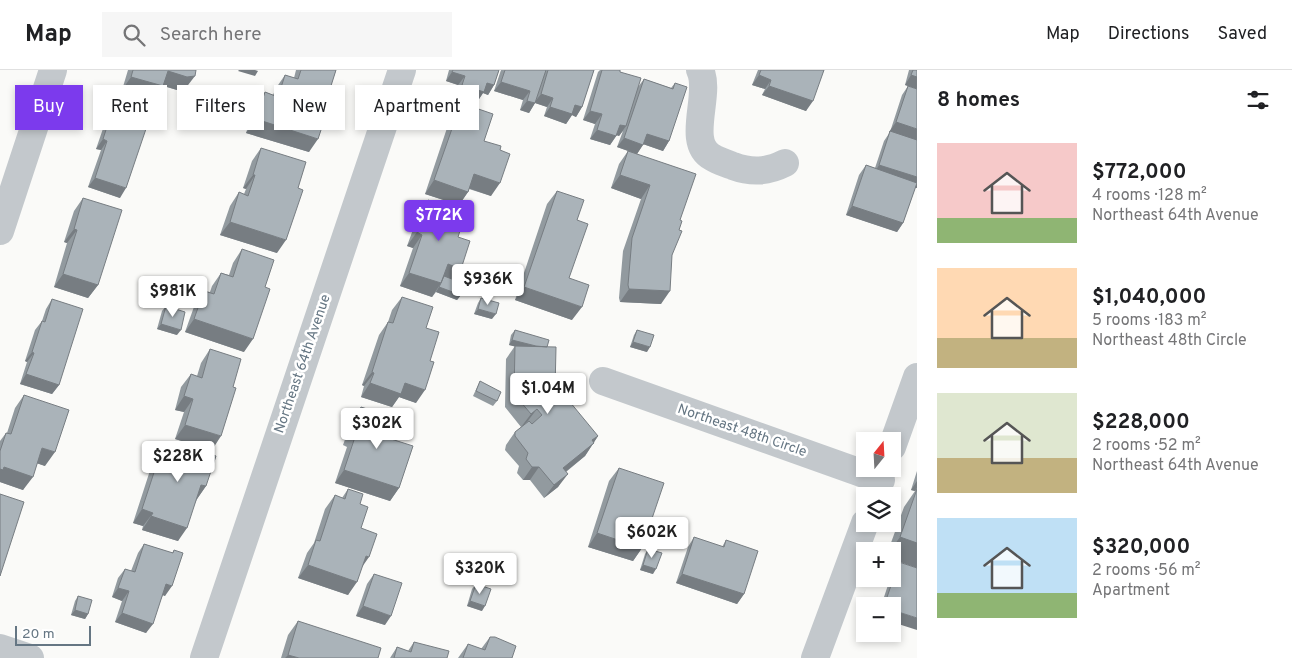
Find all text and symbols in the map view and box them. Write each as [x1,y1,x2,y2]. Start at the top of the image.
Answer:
search box [102,12,452,57]
text: Map [25,20,72,50]
icon: search [120,21,148,49]
text: Search here [160,23,261,47]
text: Map [1046,23,1080,46]
text: Directions [1108,23,1190,46]
text: Saved [1218,23,1267,46]
chip: Buy [15,85,83,130]
chip: Rent [93,85,167,130]
chip: Filters [177,85,264,130]
chip: New [274,85,345,130]
chip: Apartment [355,85,479,130]
icon: filters [1244,86,1272,114]
text: 8 homes [937,87,1020,114]
text: $772,000 [1092,159,1187,186]
icon: home [977,163,1037,223]
text: 4 rooms · 128 m² [1092,186,1207,206]
pin: $772K [404,200,474,242]
text: $772K [415,206,463,226]
text: Northeast 64th Avenue [1092,206,1259,226]
pin: $936K [453,264,523,306]
text: $936K [463,270,513,290]
pin: $981K [138,276,208,318]
text: $981K [149,282,197,302]
text: $1,040,000 [1092,284,1206,311]
icon: home [977,288,1037,348]
street label: Northeast 64th Avenue [271,292,335,436]
text: 5 rooms · 183 m² [1092,311,1207,331]
text: Northeast 48th Circle [1092,331,1247,351]
pin: $1.04M [507,372,589,415]
text: $1.04M [521,379,575,399]
street label: Northeast 48th Circle [675,401,809,461]
pin: $302K [342,408,412,450]
text: $228,000 [1092,409,1190,436]
icon: home [977,413,1037,473]
text: $302K [352,414,402,434]
north arrow [856,432,901,478]
map controls [856,432,901,642]
text: 2 rooms · 52 m² [1092,436,1201,456]
pin: $228K [143,440,213,483]
text: $228K [153,447,203,467]
text: Northeast 64th Avenue [1092,456,1259,476]
button: layers [856,487,901,532]
pin: $602K [617,516,687,559]
text: $602K [626,523,678,543]
text: $320,000 [1092,534,1190,561]
icon: home [977,538,1037,598]
button: + [856,542,901,587]
pin: $320K [445,552,515,595]
text: $320K [455,559,505,579]
text: 2 rooms · 56 m² [1092,561,1201,581]
text: Apartment [1092,581,1170,601]
button: − [856,597,901,642]
scale bar [15,623,91,646]
text: 20 m [22,626,55,643]

